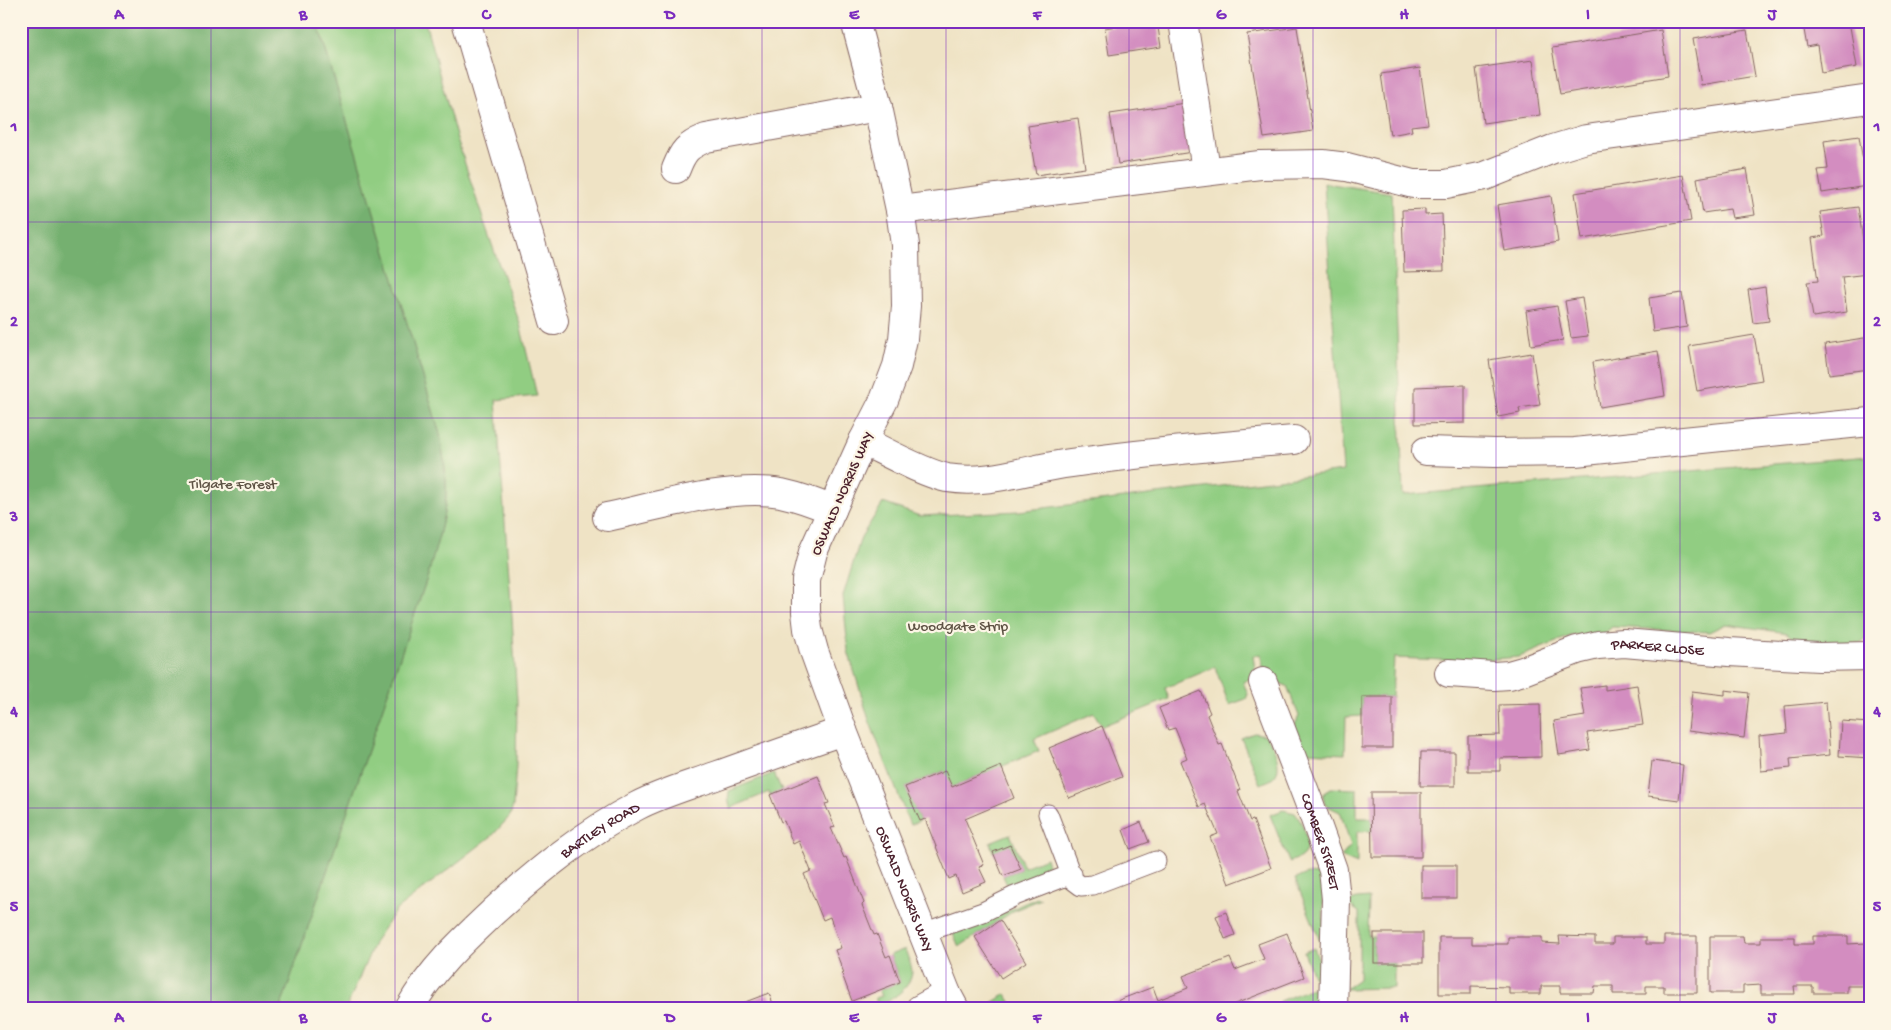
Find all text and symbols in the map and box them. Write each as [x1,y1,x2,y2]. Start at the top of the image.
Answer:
text: A [113,7,125,26]
text: B [298,7,308,26]
text: C [481,7,492,26]
text: D [663,7,676,26]
text: E [849,7,860,26]
text: F [1032,7,1043,26]
text: G [1216,7,1227,26]
text: H [1399,7,1409,26]
text: I [1586,7,1590,26]
text: J [1767,7,1778,26]
text: 1 [10,119,17,138]
text: 1 [1873,119,1880,138]
text: 2 [10,314,18,333]
text: 2 [1873,314,1881,333]
street label: OSWALD NORRIS WAY [807,429,878,559]
park label: Tilgate Forest [189,476,278,494]
text: 3 [9,509,18,528]
text: 3 [1872,509,1881,528]
park label: Woodgate Strip [908,618,1009,636]
street label: PARKER CLOSE [1610,636,1705,661]
text: 4 [9,704,18,723]
text: 4 [1872,704,1881,723]
street label: COMBER STREET [1295,791,1342,892]
street label: BARTLEY ROAD [557,799,644,864]
street label: OSWALD NORRIS WAY [870,824,936,955]
text: 5 [10,899,19,918]
text: 5 [1873,899,1882,918]
text: A [113,1010,125,1029]
text: B [298,1010,308,1029]
text: C [481,1010,492,1029]
text: D [663,1010,676,1029]
text: E [849,1010,860,1029]
text: F [1032,1010,1043,1029]
text: G [1216,1010,1227,1029]
text: H [1399,1010,1409,1029]
text: I [1586,1010,1590,1029]
text: J [1767,1010,1778,1029]

